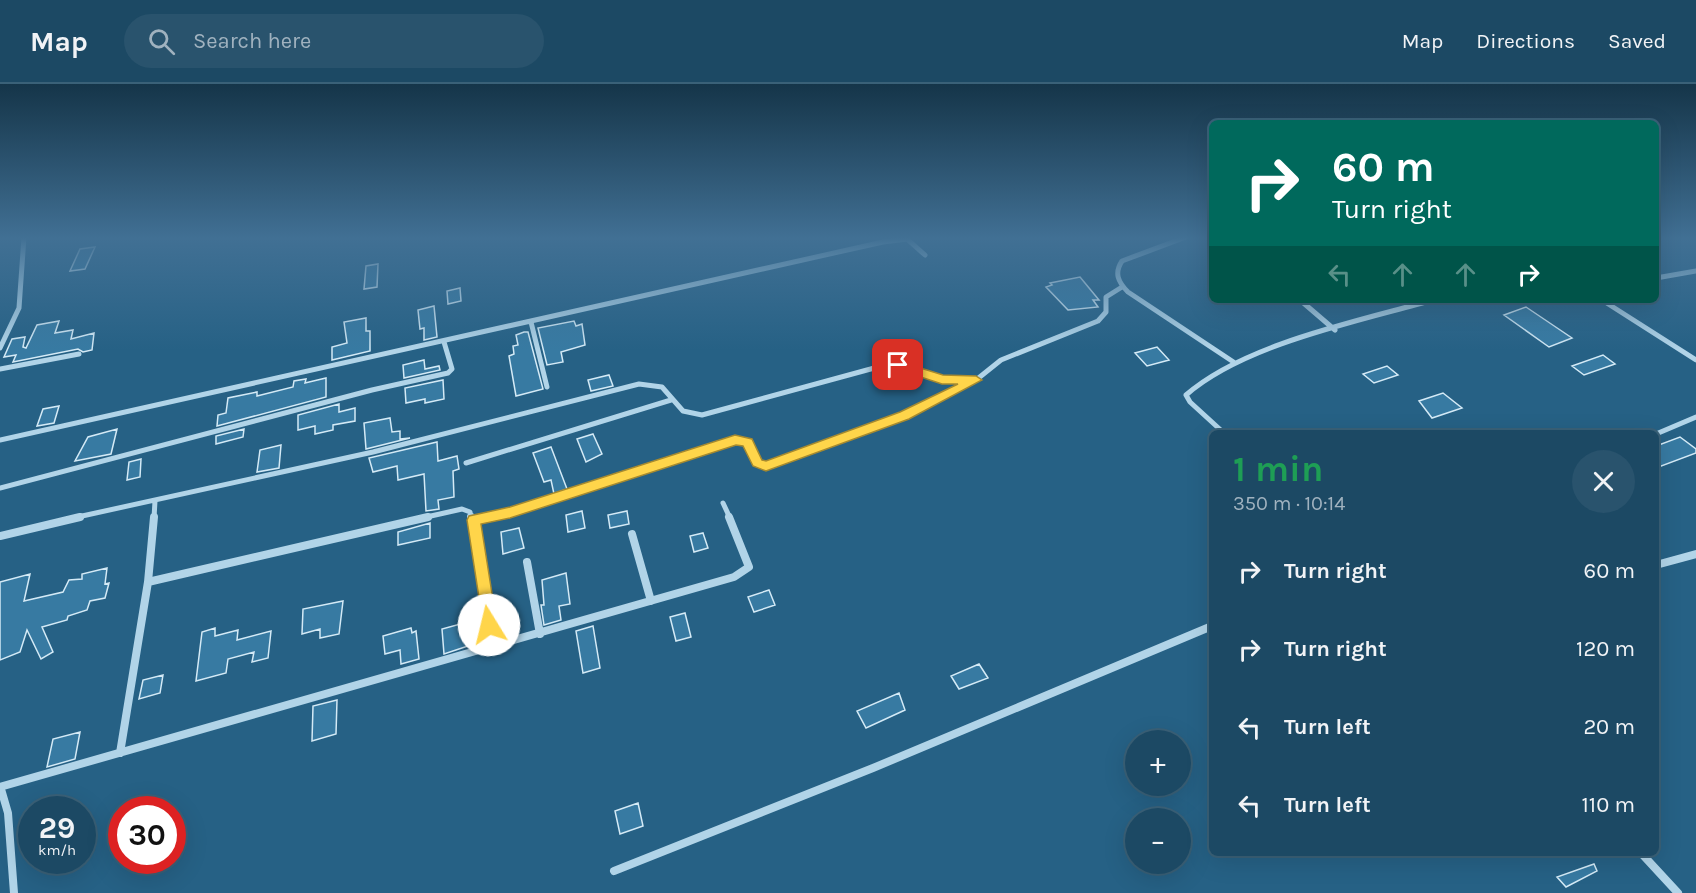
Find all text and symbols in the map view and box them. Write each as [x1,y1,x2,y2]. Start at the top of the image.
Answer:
search box [124,14,544,68]
text: Map [30,25,88,58]
icon: search [145,25,178,58]
text: Search here [193,28,311,54]
text: Map [1402,29,1443,53]
text: Directions [1476,29,1575,53]
text: Saved [1608,29,1666,53]
text: 60 m [1332,142,1435,192]
icon: right [1233,144,1311,222]
text: Turn right [1332,193,1452,225]
icon: left [1323,258,1356,291]
icon: ahead [1386,258,1419,291]
icon: ahead [1449,258,1482,291]
icon: right [1512,258,1545,291]
pin [872,339,923,390]
icon: arrive [881,348,914,381]
text: 1 min [1233,448,1323,490]
button: close [1572,450,1635,513]
text: 350 m · 10:14 [1233,492,1345,515]
icon: right [1233,555,1266,588]
text: Turn right [1284,558,1387,584]
text: 60 m [1584,558,1635,584]
position arrow [457,593,521,657]
icon: right [1233,633,1266,666]
text: Turn right [1284,636,1387,662]
text: 120 m [1576,636,1635,662]
icon: left [1233,711,1266,744]
text: Turn left [1284,714,1371,740]
text: 20 m [1583,714,1635,740]
map controls [1125,730,1191,874]
button: + [1125,730,1191,796]
icon: left [1233,789,1266,822]
text: Turn left [1284,792,1371,818]
text: 110 m [1582,792,1635,818]
speed limit sign: 30 [108,796,186,874]
button: − [1125,808,1191,874]
text: 29 [39,810,75,846]
text: km/h [38,841,76,859]

